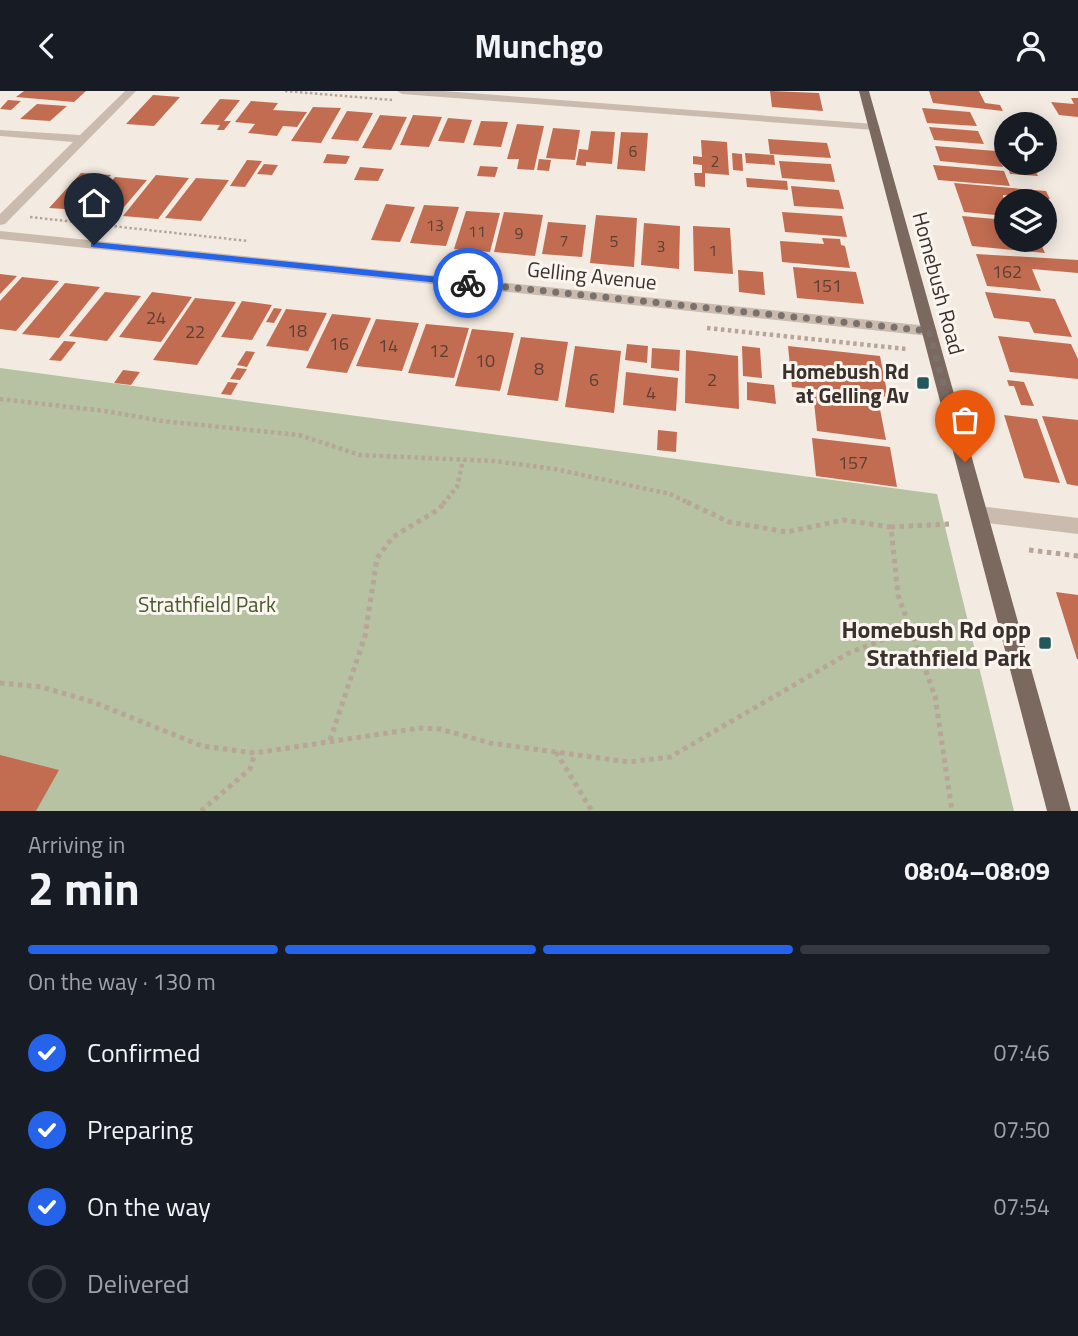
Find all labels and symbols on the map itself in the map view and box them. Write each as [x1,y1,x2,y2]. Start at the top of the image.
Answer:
house number: 6 [629,139,638,163]
house number: 2 [711,149,719,173]
pin [64,173,124,245]
street label: Homebush Road [905,208,973,358]
house number: 13 [426,213,444,237]
house number: 11 [468,219,486,243]
house number: 9 [515,221,524,245]
house number: 7 [560,228,568,252]
house number: 5 [610,229,619,253]
house number: 3 [657,234,665,258]
house number: 1 [709,238,717,262]
courier [433,248,503,318]
street label: Gelling Avenue [526,252,658,298]
house number: 162 [992,258,1022,285]
house number: 151 [812,272,842,299]
house number: 24 [146,304,166,331]
house number: 18 [287,317,307,344]
house number: 22 [185,318,205,345]
house number: 16 [329,330,349,357]
house number: 14 [378,332,398,359]
house number: 12 [429,337,449,364]
house number: 10 [475,347,495,374]
house number: 8 [534,355,544,382]
place label: Homebush Rd at Gelling Av [782,355,910,411]
house number: 6 [589,366,599,393]
house number: 2 [707,366,717,393]
marker: Homebush Rd at Gelling Av [915,375,931,391]
house number: 4 [646,379,656,406]
pin [935,390,995,462]
house number: 157 [838,449,868,476]
park label: Strathfield Park [138,588,276,620]
place label: Homebush Rd opp Strathfield Park [841,611,1032,675]
marker: Homebush Rd opp Strathfield Park [1037,635,1053,651]

